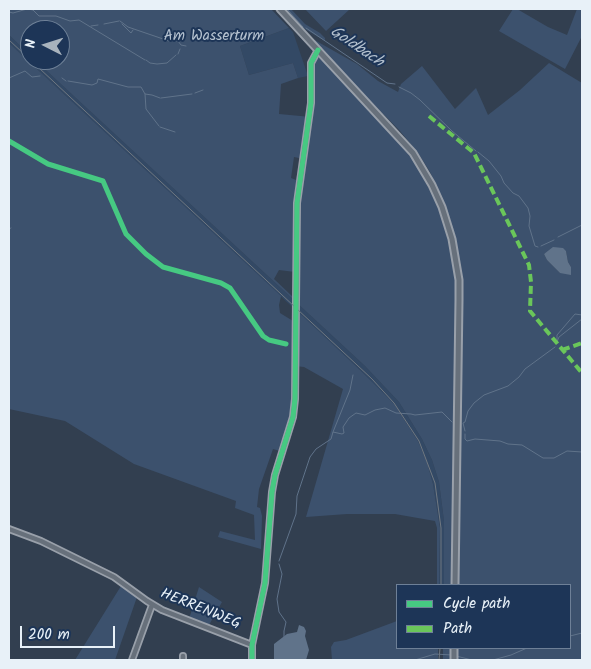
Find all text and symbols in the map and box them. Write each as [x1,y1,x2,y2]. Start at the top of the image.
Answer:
north arrow [20,20,70,70]
water label: Goldbach [326,23,386,73]
park label: Am Wasserturm [164,28,264,46]
text: N [20,38,42,49]
legend [396,584,571,649]
street label: HERRENWEG [157,586,243,634]
text: Cycle path [443,592,510,616]
scale bar [22,616,118,648]
text: Path [443,617,472,641]
text: 200 m [28,623,70,647]

